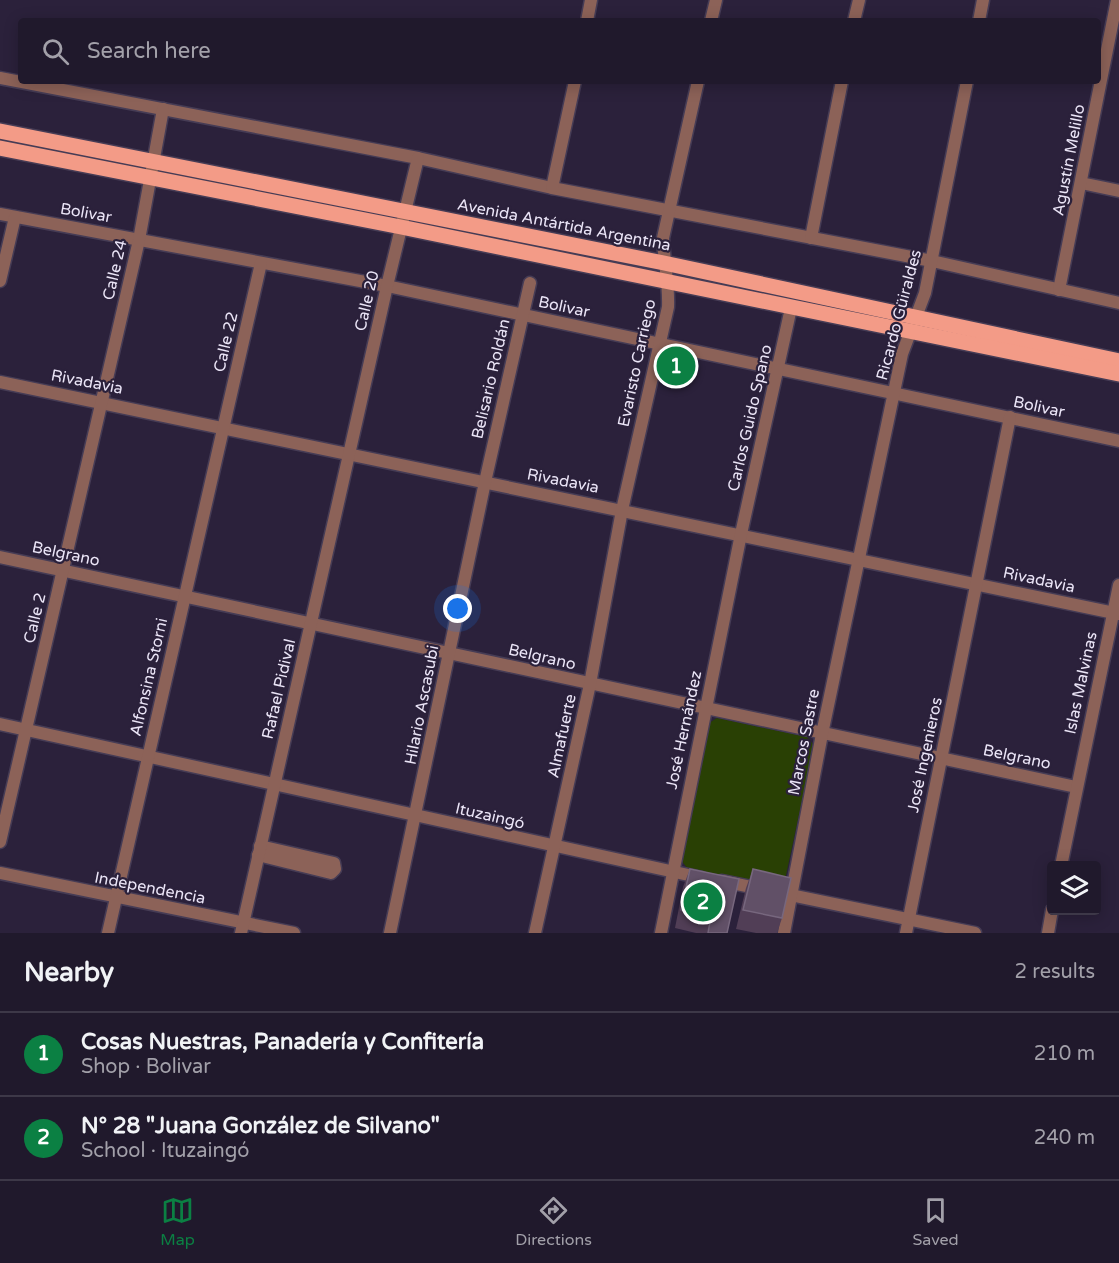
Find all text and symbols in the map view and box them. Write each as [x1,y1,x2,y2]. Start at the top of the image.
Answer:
search box [18,18,1101,84]
icon: search [39,35,72,68]
text: Search here [87,38,211,64]
street label: Agustín Melillo [1048,103,1090,217]
street label: Avenida Antártida Argentina [456,194,672,256]
street label: Bolivar [59,199,114,228]
street label: Calle 24 [98,238,132,302]
street label: Ricardo Güiraldes [872,247,926,383]
street label: Calle 20 [350,269,384,333]
street label: Bolivar [536,292,592,322]
street label: Evaristo Carriego [614,297,660,429]
street label: Calle 22 [209,310,243,374]
street label: Belisario Roldán [467,317,515,441]
street label: Carlos Guido Spano [723,343,777,493]
pin: 1 [656,344,696,388]
street label: Rivadavia [49,365,125,399]
street label: Bolivar [1011,392,1067,422]
street label: Rivadavia [525,464,601,498]
street label: Belgrano [30,537,102,571]
street label: Rivadavia [1001,563,1077,597]
street label: Calle 2 [19,591,51,645]
your location [443,594,472,623]
street label: Alfonsina Storni [126,616,172,738]
street label: Islas Malvinas [1060,630,1102,736]
street label: Rafael Pidival [258,637,300,741]
street label: Belgrano [506,640,578,674]
street label: Hilario Ascasubi [401,643,443,767]
street label: José Hernández [662,669,706,791]
street label: Marcos Sastre [784,687,824,797]
street label: Almafuerte [543,692,581,780]
street label: José Ingenieros [903,695,947,815]
street label: Belgrano [981,740,1053,774]
street label: Ituzaingó [453,798,527,834]
map controls [1047,861,1101,915]
button: layers [1047,861,1101,915]
street label: Independencia [93,867,207,909]
pin: 2 [684,880,722,924]
text: Nearby [24,957,114,988]
text: 2 results [1015,960,1095,984]
text: Cosas Nuestras, Panadería y Confitería [81,1029,484,1055]
text: 1 [37,1042,50,1066]
text: 210 m [1034,1042,1095,1066]
text: Shop · Bolivar [81,1055,211,1079]
text: N° 28 "Juana González de Silvano" [81,1113,440,1139]
text: 2 [37,1126,50,1150]
text: 240 m [1034,1126,1095,1150]
text: School · Ituzaingó [81,1139,250,1163]
tab: Map [160,1194,195,1250]
tab: Directions [515,1194,592,1250]
tab: Saved [912,1194,959,1250]

